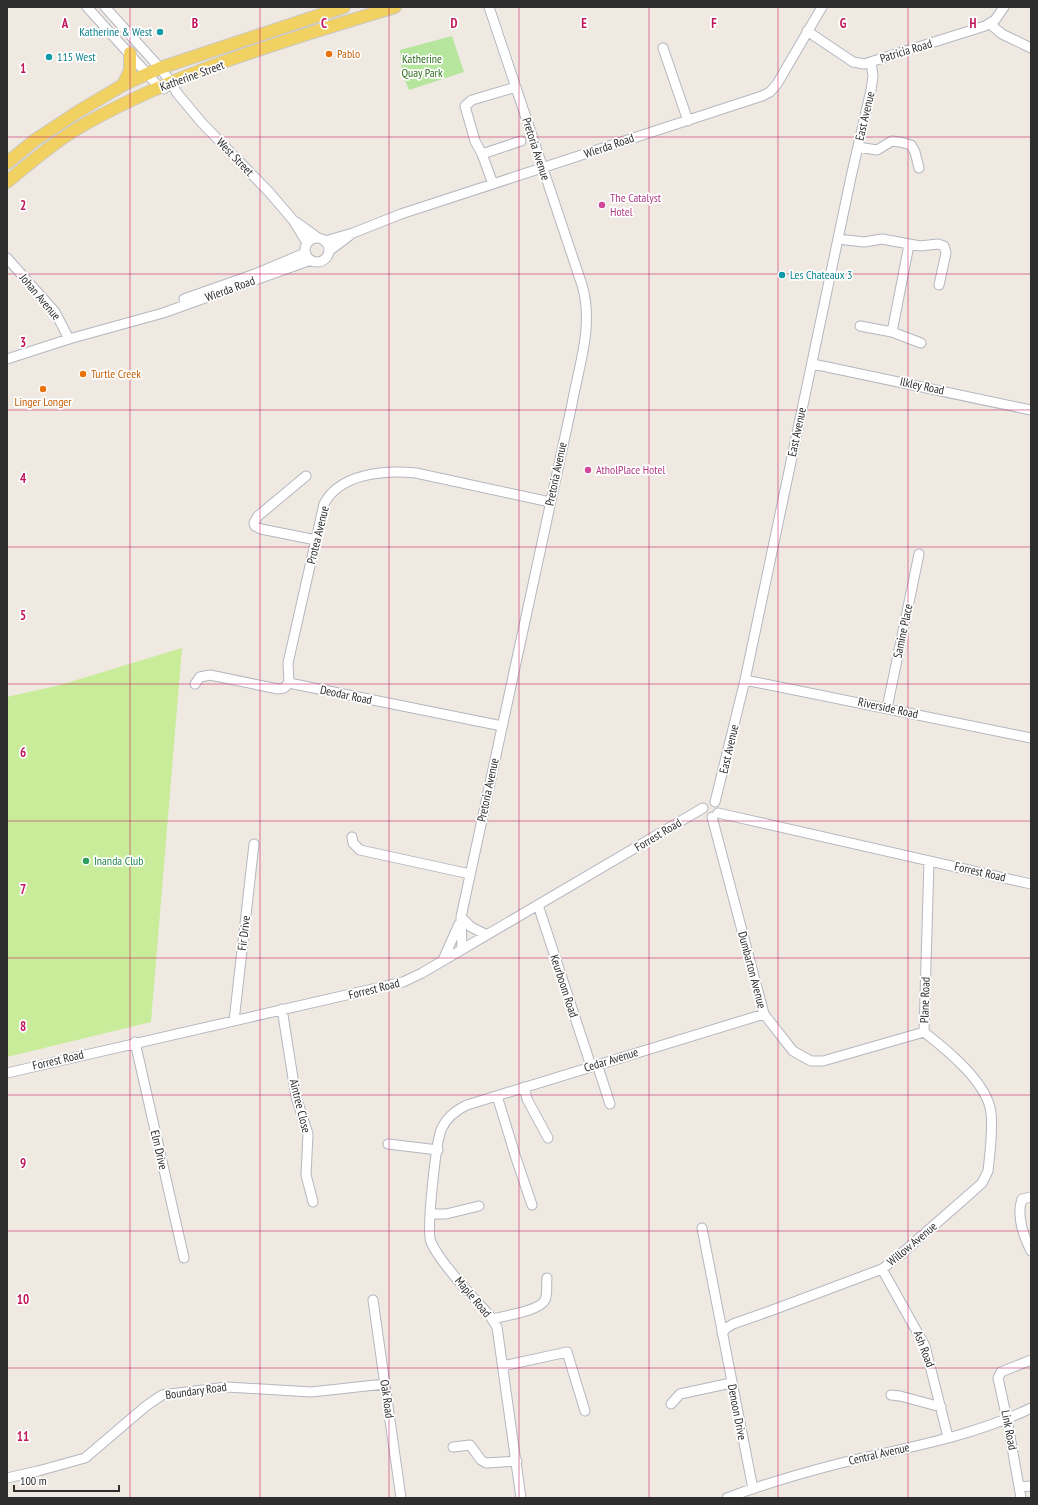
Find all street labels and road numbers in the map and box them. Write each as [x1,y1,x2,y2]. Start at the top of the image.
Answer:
street label: Patricia Road [878,35,934,66]
street label: Katherine Street [158,57,227,94]
street label: East Avenue [852,90,877,142]
street label: Pretoria Avenue [519,116,554,182]
street label: Wierda Road [582,130,636,161]
street label: West Street [214,134,258,179]
street label: Johan Avenue [16,270,64,323]
street label: Wierda Road [203,273,257,304]
street label: Ilkley Road [899,373,946,398]
street label: East Avenue [784,406,809,458]
street label: Pretoria Avenue [541,441,570,507]
street label: Protea Avenue [303,504,332,565]
street label: Samine Place [889,602,916,659]
street label: Deodar Road [319,682,373,707]
street label: Riverside Road [857,694,920,721]
street label: East Avenue [716,723,741,775]
street label: Pretoria Avenue [473,757,502,823]
street label: Forrest Road [632,815,684,854]
street label: Forrest Road [953,858,1007,885]
street label: Fir Drive [234,915,253,951]
street label: Dumbarton Avenue [735,930,770,1010]
street label: Keurboom Road [547,952,582,1019]
street label: Forrest Road [347,975,401,1002]
street label: Plane Road [916,977,933,1023]
street label: Cedar Avenue [582,1044,640,1075]
street label: Forrest Road [31,1046,85,1073]
street label: Aintree Close [287,1077,314,1134]
street label: Elm Drive [148,1129,171,1171]
street label: Willow Avenue [884,1218,940,1269]
street label: Maple Road [452,1273,495,1320]
street label: Ash Road [911,1328,938,1369]
street label: Boundary Road [164,1379,228,1402]
street label: Oak Road [377,1379,398,1419]
street label: Denoon Drive [725,1383,750,1441]
street label: Link Road [998,1409,1021,1451]
street label: Central Avenue [847,1439,911,1468]

